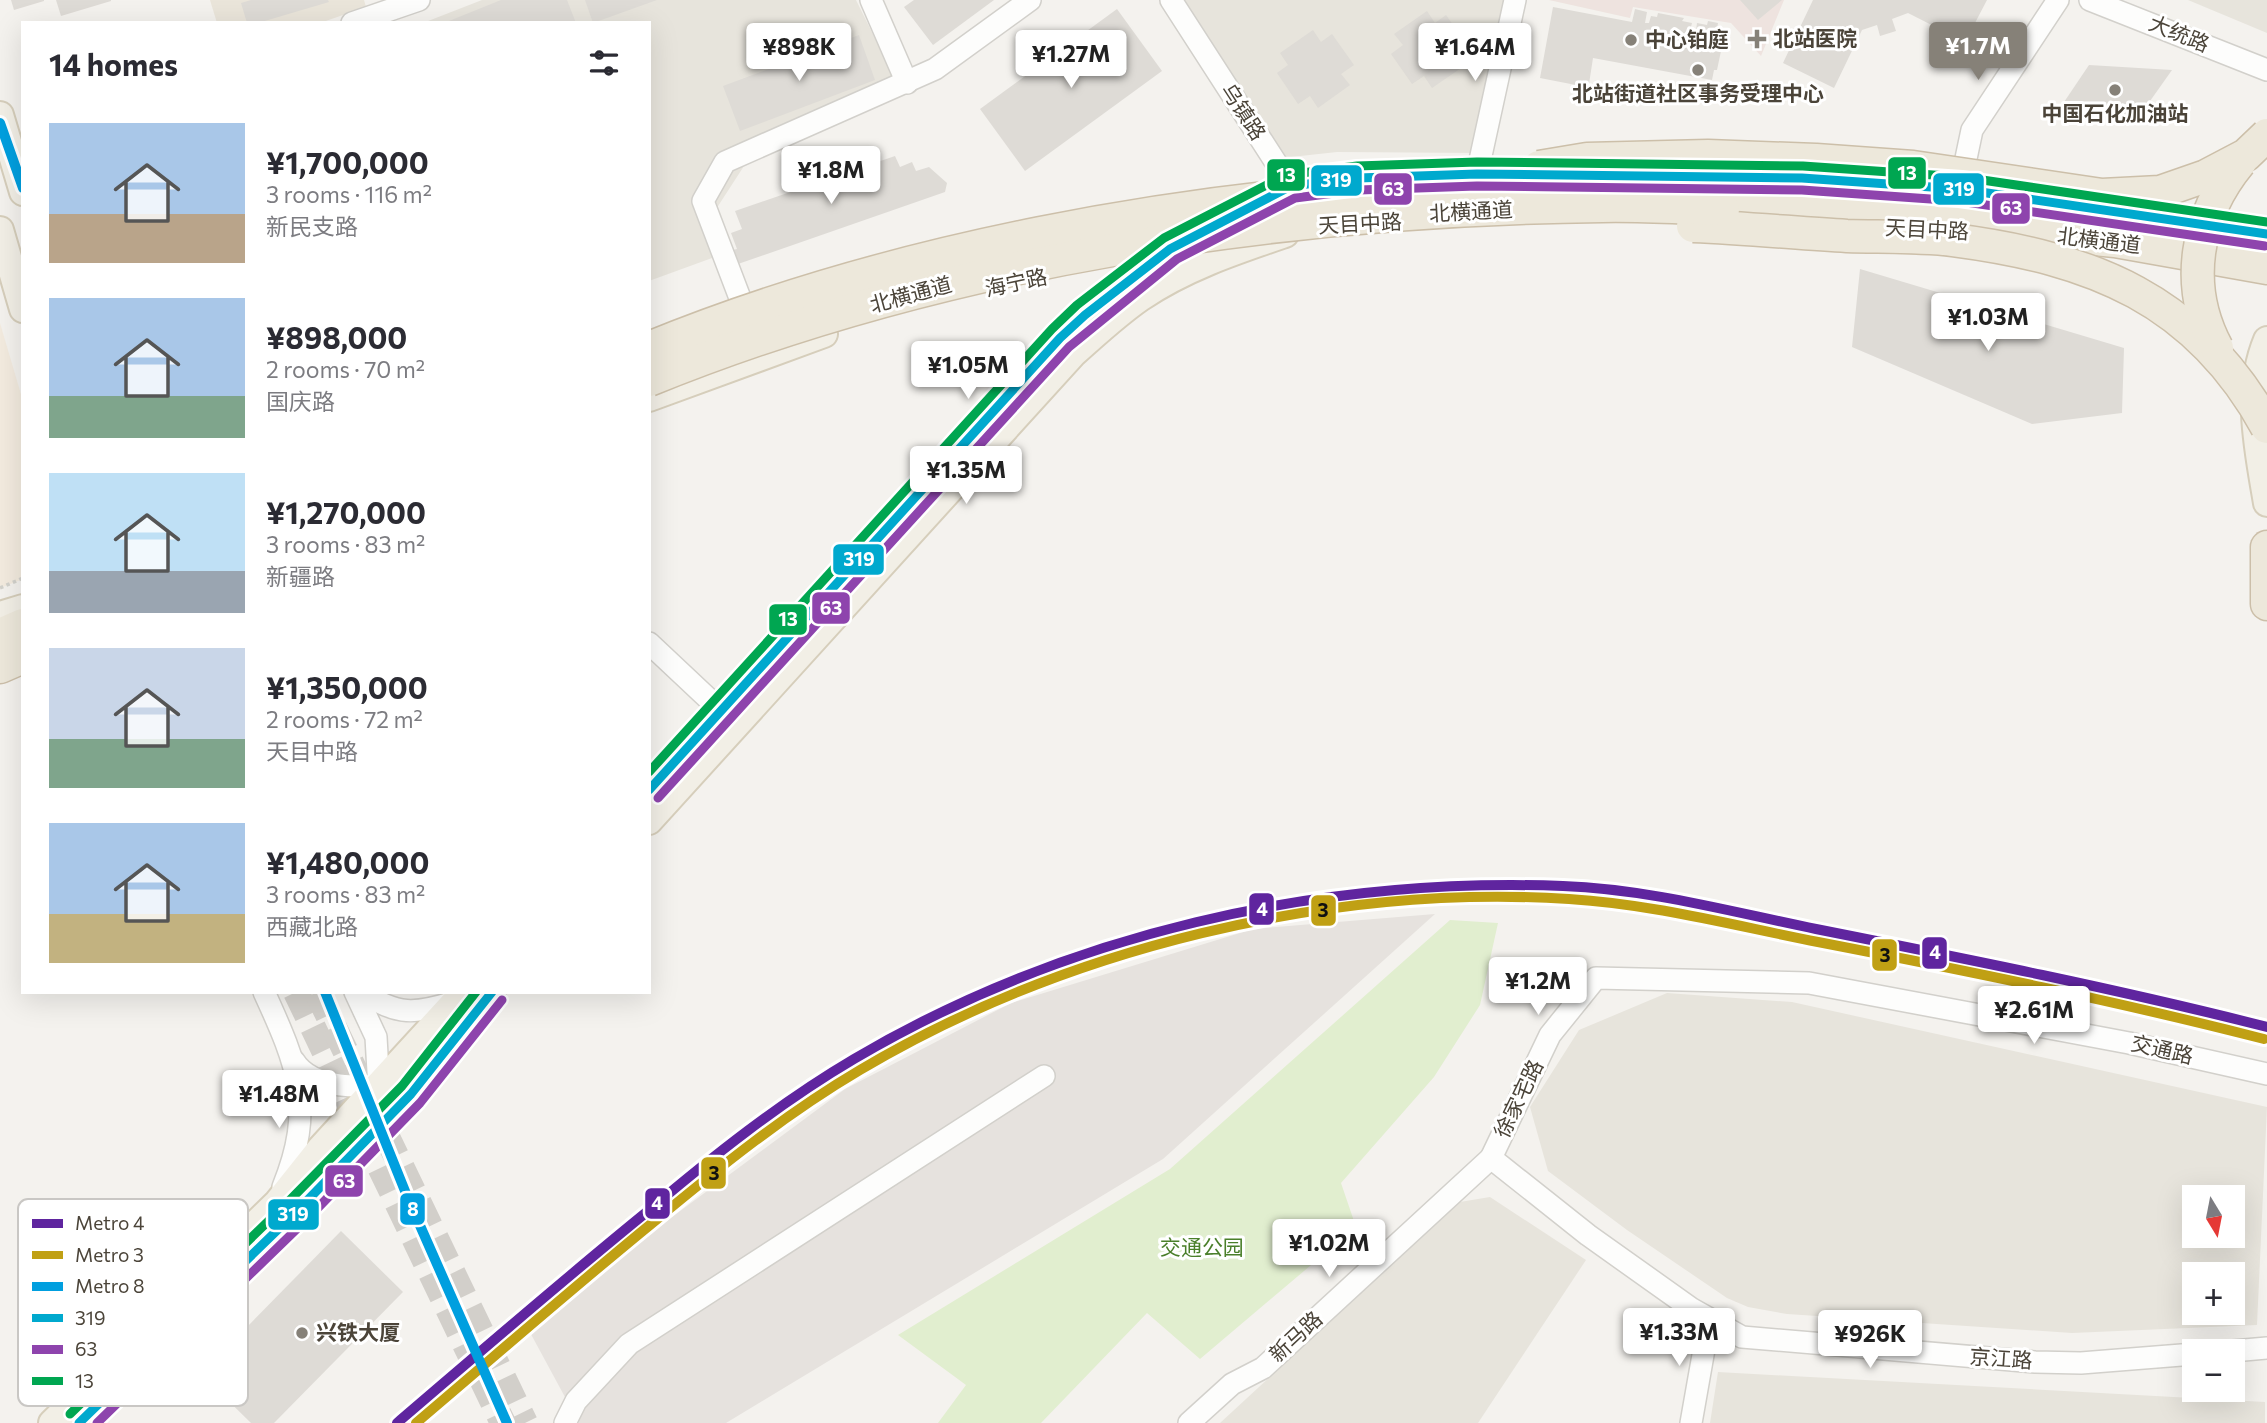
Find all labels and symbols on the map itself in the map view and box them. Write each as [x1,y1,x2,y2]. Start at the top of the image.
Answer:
street label: 大统路 [2146,9,2213,56]
pin: ¥1.7M [1929,22,2027,82]
pin: ¥898K [750,24,848,83]
pin: ¥1.64M [1418,24,1532,83]
place label: 北站医院 [1773,25,1857,50]
place label: 中心铂庭 [1645,26,1729,51]
marker: 北站医院 [1747,29,1767,49]
pin: ¥1.27M [1014,31,1128,90]
marker: 中心铂庭 [1623,32,1639,48]
marker: 北站街道社区事务受理中心 [1690,62,1706,78]
street label: 乌镇路 [1217,78,1272,144]
place label: 北站街道社区事务受理中心 [1572,80,1824,105]
marker: 中国石化加油站 [2107,82,2123,98]
place label: 中国石化加油站 [2042,100,2189,125]
pin: ¥1.8M [782,146,880,206]
line badge: 13 [1887,156,1927,190]
line badge: 13 [1266,158,1306,192]
text: 13 [1897,161,1917,184]
text: 13 [1276,163,1296,186]
line badge: 319 [1310,164,1363,197]
text: 319 [1320,168,1352,191]
line badge: 63 [1373,172,1413,206]
line badge: 319 [1932,172,1985,206]
text: 63 [1382,177,1404,200]
text: 319 [1943,177,1975,200]
line badge: 63 [1991,192,2031,225]
street label: 北横通道 [1428,196,1514,225]
text: 63 [2000,196,2022,219]
street label: 天目中路 [1317,208,1403,237]
street label: 天目中路 [1884,214,1970,243]
street label: 北横通道 [2056,222,2142,257]
street label: 海宁路 [982,263,1049,300]
street label: 北横通道 [867,271,954,316]
pin: ¥1.03M [1931,294,2045,353]
pin: ¥1.05M [911,342,1025,401]
pin: ¥1.35M [909,447,1023,506]
line badge: 319 [832,543,885,576]
text: 319 [843,547,875,570]
line badge: 63 [811,591,851,625]
text: 63 [820,596,842,619]
line badge: 13 [768,603,808,636]
text: 13 [778,607,798,630]
line badge: 4 [1248,892,1275,926]
line badge: 3 [1310,894,1337,927]
text: 4 [1256,897,1268,920]
text: 3 [1317,898,1329,921]
line badge: 4 [1921,936,1948,970]
line badge: 3 [1871,938,1898,972]
text: 4 [1929,940,1941,963]
text: 3 [1879,943,1891,966]
pin: ¥1.2M [1489,958,1587,1017]
pin: ¥2.61M [1977,986,2091,1046]
street label: 交通路 [2129,1029,2196,1068]
street label: 徐家宅路 [1488,1055,1547,1142]
pin: ¥1.48M [222,1070,336,1130]
line badge: 3 [700,1156,727,1190]
text: 3 [708,1161,720,1184]
line badge: 63 [324,1164,364,1198]
text: 63 [333,1169,355,1192]
north arrow [2182,1185,2245,1248]
line badge: 4 [644,1187,671,1220]
text: 4 [651,1191,663,1214]
line badge: 8 [399,1192,426,1226]
text: 8 [407,1197,419,1220]
line badge: 319 [267,1198,320,1231]
legend [18,1199,248,1406]
text: 319 [277,1202,309,1225]
text: Metro 4 [75,1211,144,1234]
pin: ¥1.02M [1272,1220,1386,1279]
park label: 交通公园 [1160,1234,1244,1259]
text: Metro 3 [75,1243,144,1266]
text: Metro 8 [75,1274,145,1297]
street label: 新马路 [1263,1305,1327,1367]
text: 319 [75,1306,106,1329]
pin: ¥1.33M [1622,1308,1736,1368]
pin: ¥926K [1821,1310,1919,1370]
place label: 兴铁大厦 [316,1319,400,1344]
marker: 兴铁大厦 [294,1325,310,1341]
text: 63 [75,1337,97,1360]
street label: 京江路 [1969,1343,2033,1372]
text: 13 [75,1369,94,1392]

